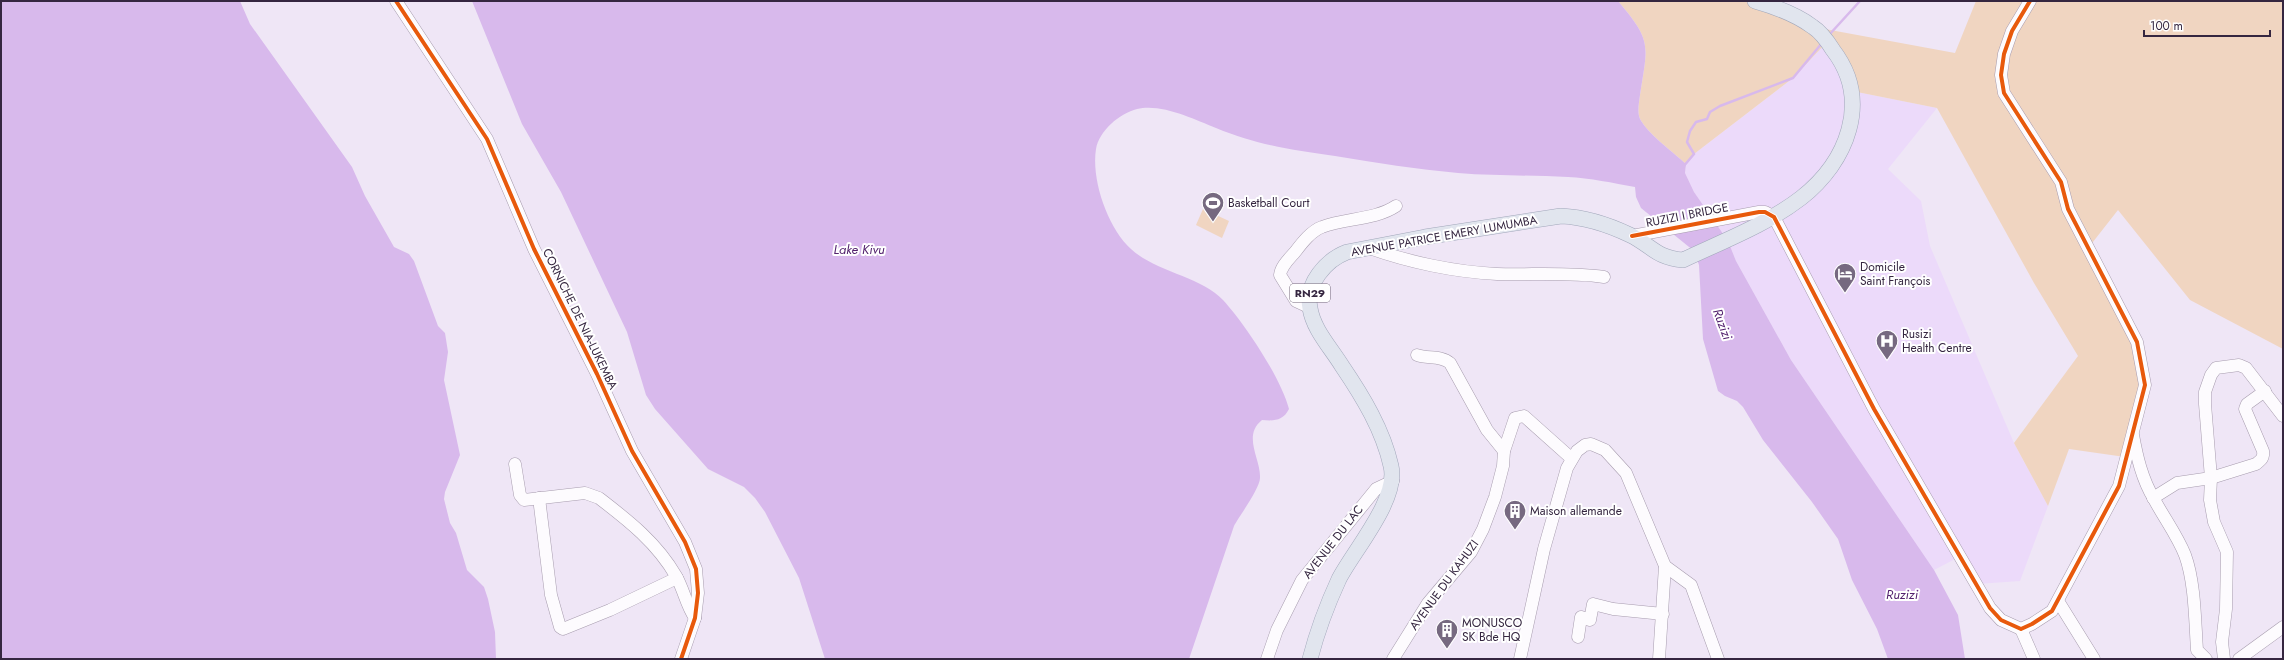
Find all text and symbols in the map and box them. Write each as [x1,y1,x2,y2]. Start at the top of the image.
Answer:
scale bar [2144,12,2270,38]
text: 100 m [2150,17,2183,35]
sports icon: Basketball Court [1200,190,1226,223]
place label: Basketball Court [1228,194,1309,212]
street label: RUZIZI I BRIDGE [1644,198,1730,232]
street label: AVENUE PATRICE EMERY LUMUMBA [1349,211,1539,261]
water label: Lake Kivu [833,240,885,259]
street label: CORNICHE DE NIA-LUKEMBA [538,245,622,393]
place label: Domicile Saint François [1860,258,1931,290]
hotel icon: Domicile Saint François [1832,261,1858,294]
road number: RN29 [1290,284,1330,302]
water label: Ruzizi [1708,306,1737,343]
place label: Rusizi Health Centre [1902,325,1972,357]
hospital icon: Rusizi Health Centre [1874,328,1900,361]
building icon: Maison allemande [1502,498,1528,531]
street label: AVENUE DU LAC [1298,501,1368,583]
place label: Maison allemande [1530,502,1622,520]
street label: AVENUE DU KAHUZI [1405,536,1483,634]
water label: Ruzizi [1886,585,1919,604]
place label: MONUSCO SK Bde HQ [1462,614,1522,646]
building icon: MONUSCO SK Bde HQ [1434,617,1460,650]

